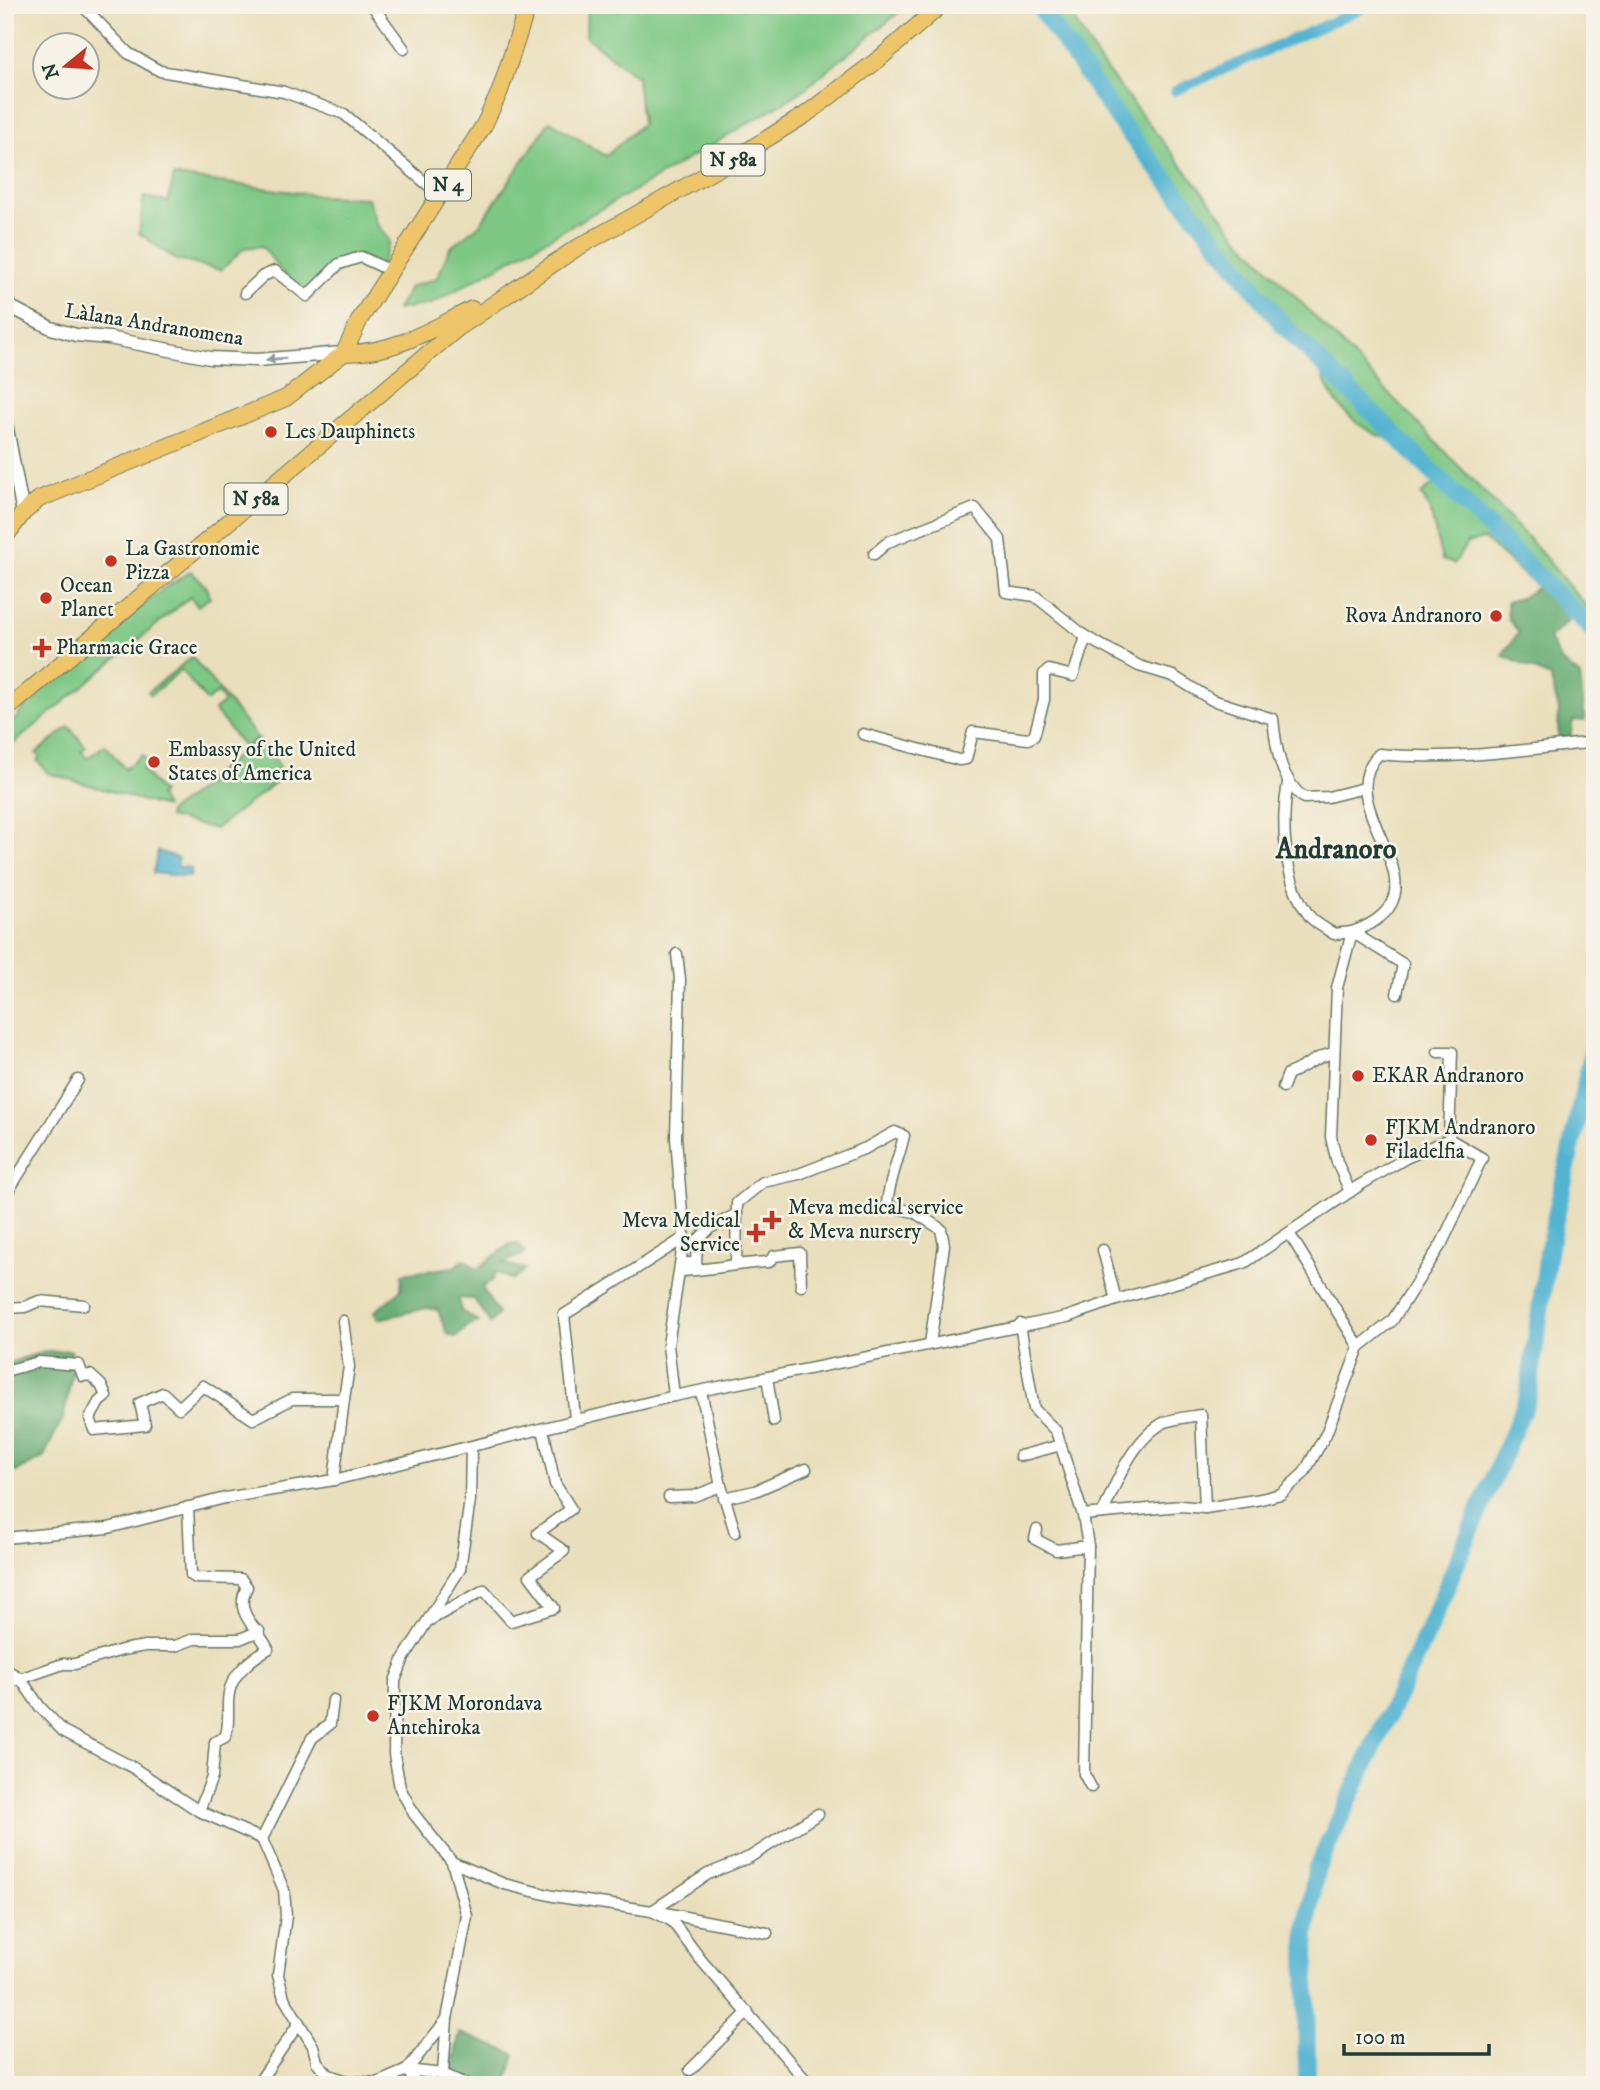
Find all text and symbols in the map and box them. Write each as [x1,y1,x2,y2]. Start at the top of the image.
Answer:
north arrow [32,32,102,102]
text: N [38,59,65,82]
road number: N 58a [702,144,764,176]
road number: N 4 [425,169,471,200]
street label: Làlana Andranomena [63,298,245,352]
one-way arrow [265,354,287,365]
place label: Les Dauphinets [285,419,415,445]
marker: Les Dauphinets [263,424,279,440]
road number: N 58a [224,484,288,514]
place label: La Gastronomie Pizza [125,536,260,586]
marker: La Gastronomie Pizza [103,553,119,569]
place label: Ocean Planet [60,573,114,623]
marker: Ocean Planet [38,590,54,606]
place label: Rova Andranoro [1345,603,1482,629]
marker: Rova Andranoro [1488,608,1504,624]
place label: Pharmacie Grace [56,635,198,661]
marker: Pharmacie Grace [34,640,50,656]
place label: Embassy of the United States of America [168,737,357,787]
marker: Embassy of the United States of America [146,754,162,770]
district label: Andranoro [1275,832,1397,867]
place label: EKAR Andranoro [1372,1063,1524,1089]
marker: EKAR Andranoro [1350,1068,1366,1084]
place label: FJKM Andranoro Filadelfia [1385,1115,1535,1165]
marker: FJKM Andranoro Filadelfia [1363,1132,1379,1148]
place label: Meva medical service & Meva nursery [788,1195,964,1245]
place label: Meva Medical Service [622,1208,741,1258]
marker: Meva medical service & Meva nursery [762,1210,782,1230]
marker: Meva Medical Service [746,1223,766,1243]
place label: FJKM Morondava Antehiroka [387,1691,542,1741]
marker: FJKM Morondava Antehiroka [365,1708,381,1724]
scale bar [1344,2013,1490,2057]
text: 100 m [1355,2025,1406,2051]

